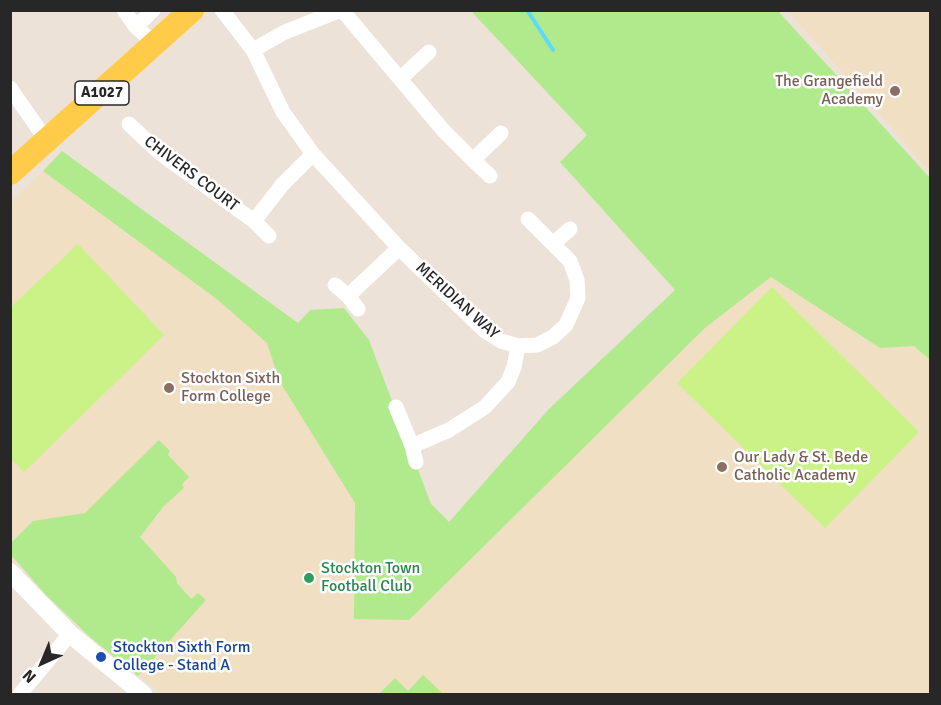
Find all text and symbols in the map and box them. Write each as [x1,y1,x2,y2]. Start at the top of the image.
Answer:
place label: The Grangefield Academy [775,72,883,110]
road number: A1027 [75,81,129,105]
marker: The Grangefield Academy [888,84,902,98]
street label: CHIVERS COURT [140,132,242,216]
street label: MERIDIAN WAY [411,259,503,343]
place label: Stockton Sixth Form College [181,369,280,407]
marker: Stockton Sixth Form College [162,381,176,395]
place label: Our Lady & St. Bede Catholic Academy [734,448,868,486]
marker: Our Lady & St. Bede Catholic Academy [715,460,729,474]
place label: Stockton Town Football Club [321,559,420,597]
marker: Stockton Town Football Club [302,571,316,585]
north arrow [12,633,72,693]
place label: Stockton Sixth Form College - Stand A [113,638,250,676]
marker: Stockton Sixth Form College - Stand A [94,650,108,664]
text: N [19,665,40,687]

